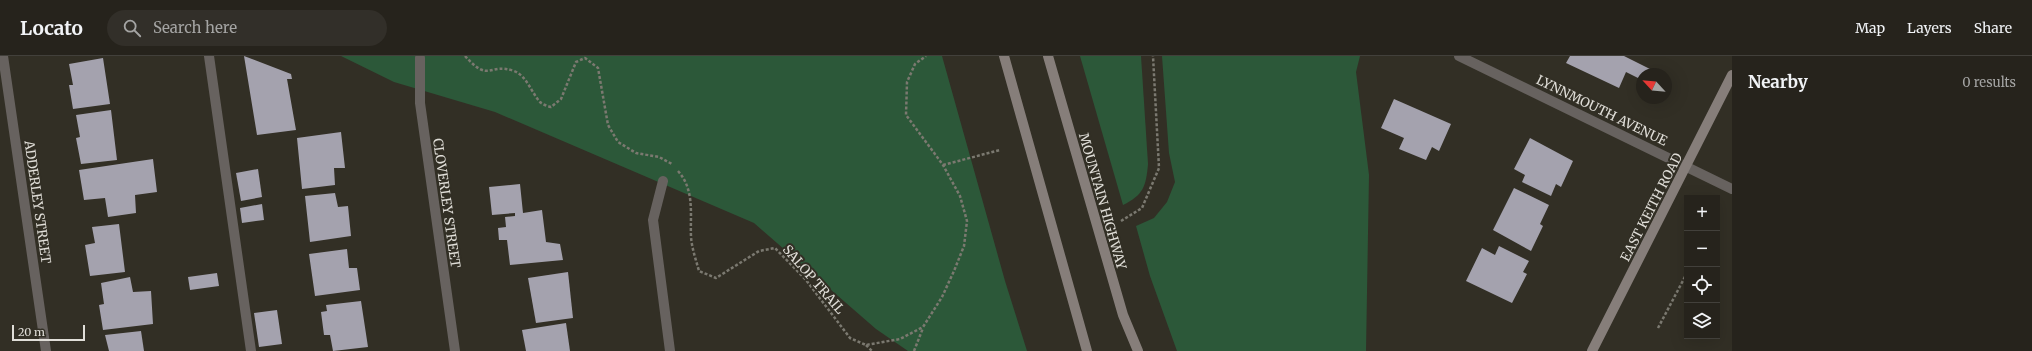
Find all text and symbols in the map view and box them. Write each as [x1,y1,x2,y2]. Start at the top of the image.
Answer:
search box [107,10,387,46]
text: Locato [20,16,83,40]
icon: search [121,17,143,39]
text: Search here [153,18,237,37]
text: Map [1855,19,1885,37]
text: Layers [1907,19,1952,37]
text: Share [1974,19,2012,37]
north arrow [1636,68,1672,104]
street label: LYNNMOUTH AVENUE [1533,71,1671,150]
text: Nearby [1748,71,1808,93]
text: 0 results [1962,74,2016,91]
street label: MOUNTAIN HIGHWAY [1075,131,1130,272]
street label: CLOVERLEY STREET [429,137,464,269]
street label: ADDERLEY STREET [20,138,55,265]
street label: EAST KEITH ROAD [1617,150,1686,264]
map controls [1684,195,1720,339]
button: + [1684,195,1720,231]
button: − [1684,231,1720,267]
street label: SALOP TRAIL [779,241,848,317]
button: locate [1684,267,1720,303]
button: layers [1684,303,1720,339]
scale bar [12,323,85,342]
text: 20 m [18,325,45,339]

